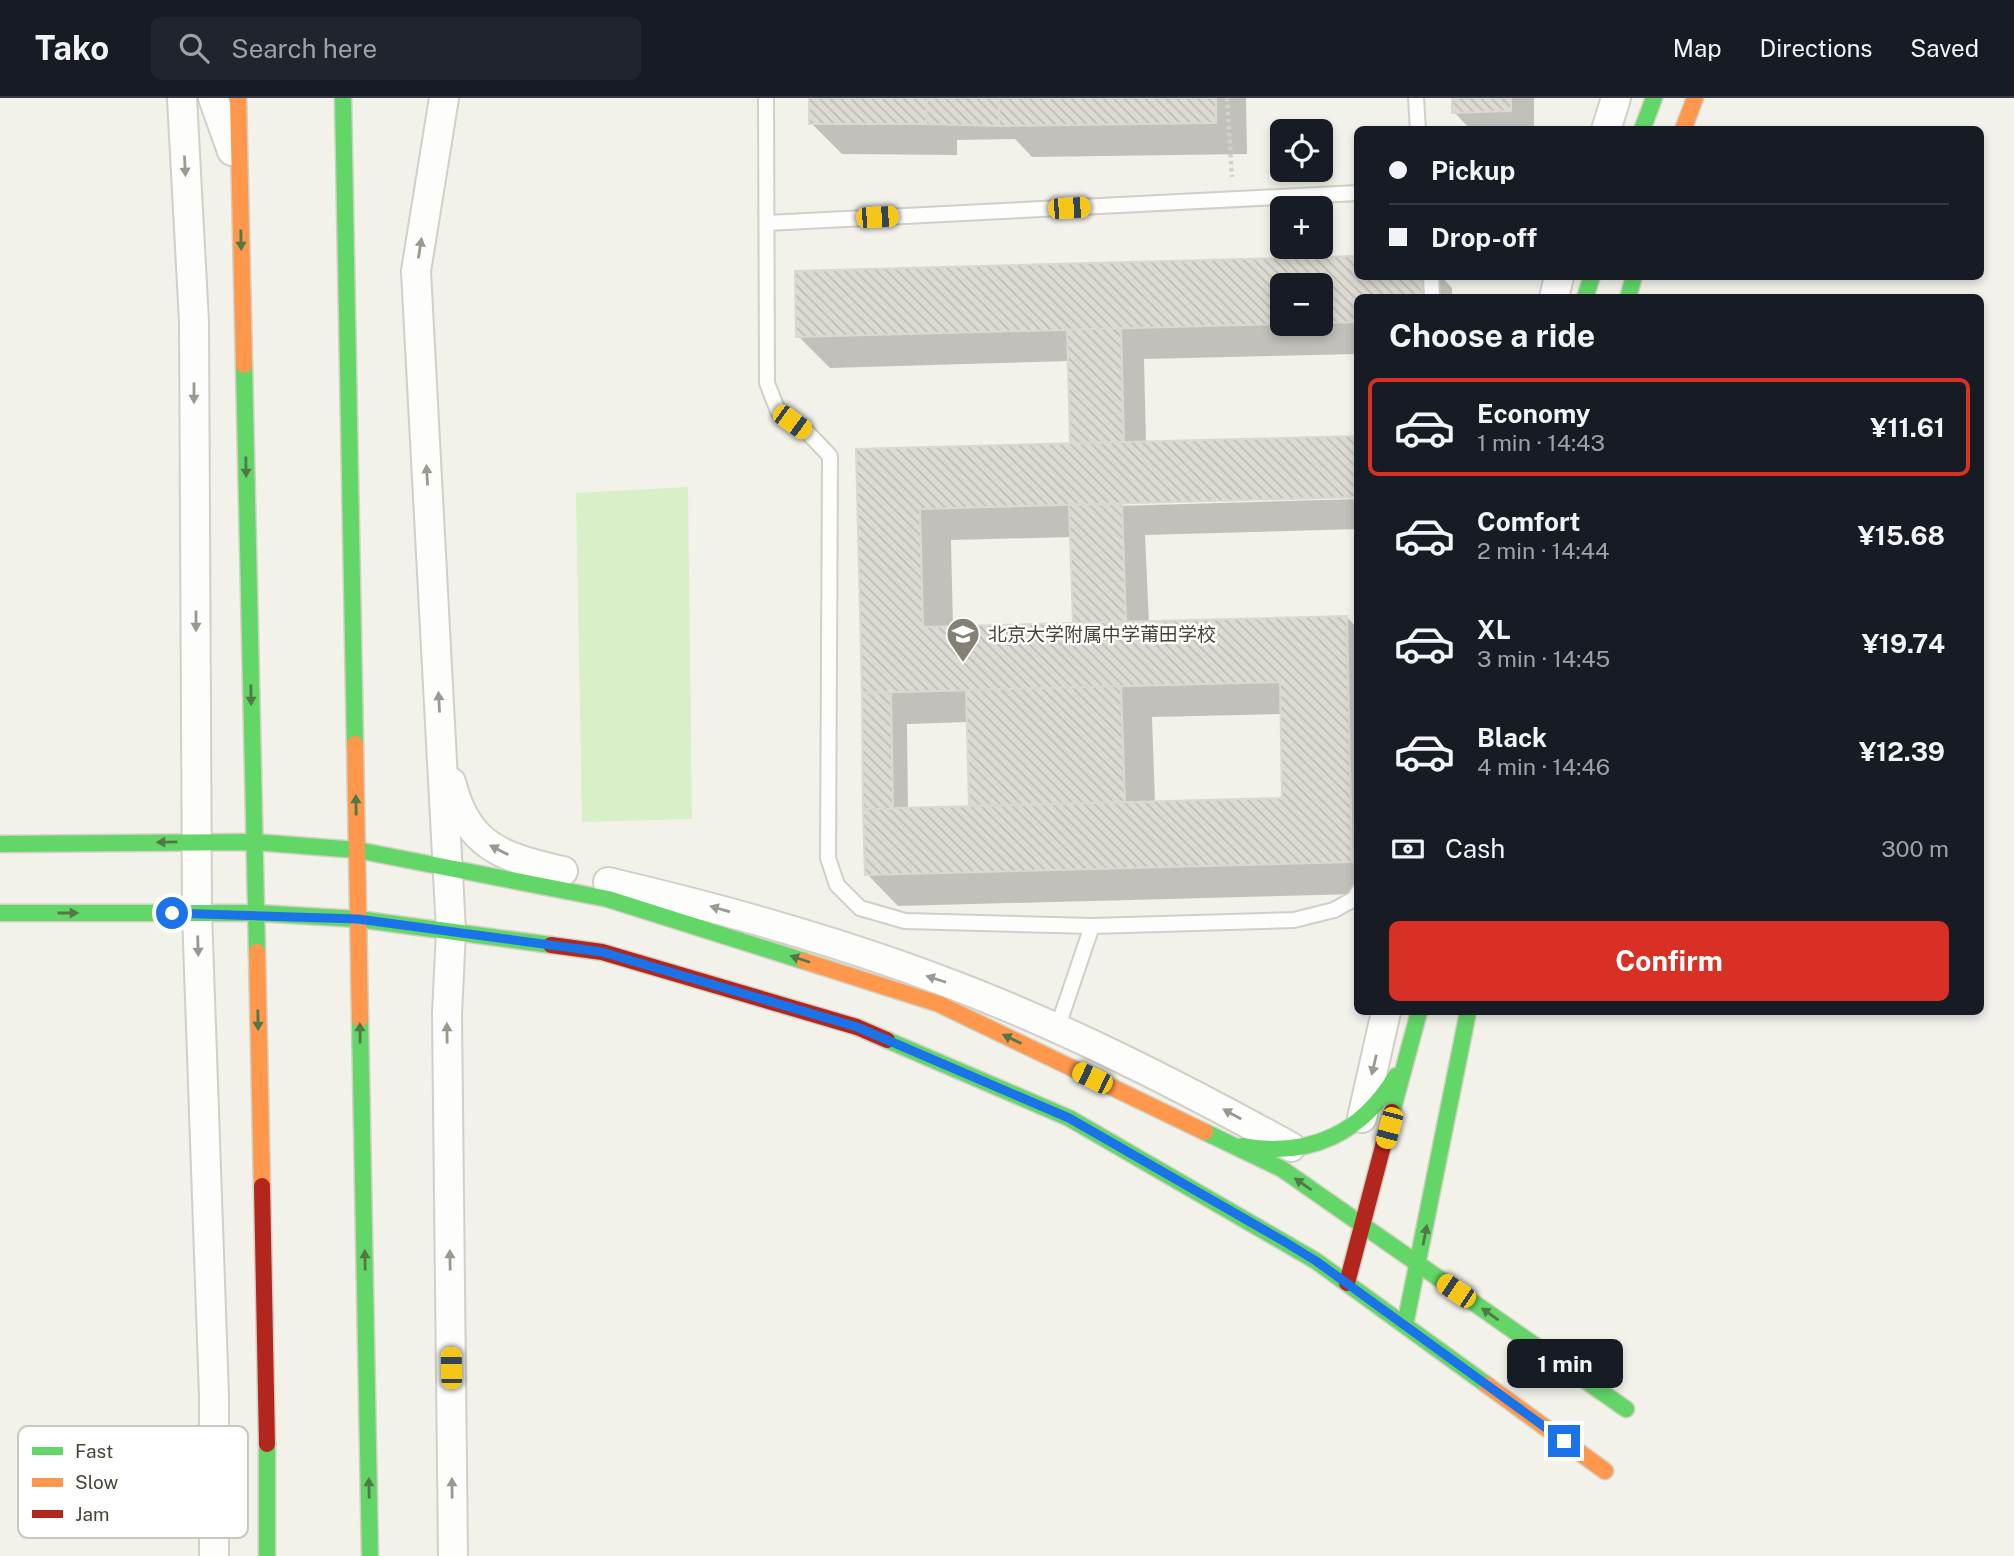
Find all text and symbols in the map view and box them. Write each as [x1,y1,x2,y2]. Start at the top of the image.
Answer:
search box [151,17,641,80]
text: Tako [35,29,109,67]
icon: search [175,29,213,67]
text: Search here [231,33,377,64]
text: Map [1673,34,1722,62]
text: Directions [1760,34,1872,62]
text: Saved [1910,34,1979,62]
map controls [1270,119,1333,336]
button: locate [1270,119,1333,182]
one-way arrow [180,155,191,177]
text: Pickup [1431,155,1515,186]
car [1048,196,1091,220]
button: + [1270,196,1333,259]
car [856,205,899,229]
text: Drop-off [1431,222,1537,253]
one-way arrow [236,229,247,251]
one-way arrow [415,237,426,259]
button: − [1270,273,1333,336]
text: Choose a ride [1389,317,1595,354]
one-way arrow [188,383,200,405]
icon: car [1393,396,1456,459]
text: Economy [1477,398,1590,429]
car [769,401,816,443]
text: ¥11.61 [1870,412,1945,443]
text: 1 min · 14:43 [1477,429,1605,456]
one-way arrow [240,456,252,478]
one-way arrow [421,464,432,486]
icon: car [1393,504,1456,567]
text: Comfort [1477,506,1580,537]
text: ¥15.68 [1858,520,1945,551]
text: 2 min · 14:44 [1477,537,1609,564]
one-way arrow [190,610,202,632]
icon: car [1393,612,1456,675]
text: XL [1477,614,1511,645]
school or university icon: 北京大学附属中学莆田学校 [944,615,982,664]
place label: 北京大学附属中学莆田学校 [988,623,1216,645]
text: ¥19.74 [1862,628,1945,659]
text: 3 min · 14:45 [1477,645,1610,672]
one-way arrow [245,684,257,706]
one-way arrow [434,691,445,713]
icon: car [1393,720,1456,783]
text: Black [1477,722,1547,753]
text: ¥12.39 [1859,736,1945,767]
text: 4 min · 14:46 [1477,753,1610,780]
one-way arrow [351,794,362,816]
icon: cash [1389,830,1427,868]
text: Cash [1445,833,1505,864]
text: 300 m [1881,835,1949,862]
one-way arrow [156,836,178,848]
one-way arrow [489,844,509,855]
route start [156,897,188,929]
one-way arrow [709,903,730,913]
one-way arrow [57,907,79,919]
button: Confirm [1389,921,1949,1001]
one-way arrow [192,936,204,958]
one-way arrow [789,954,810,964]
one-way arrow [925,973,946,984]
one-way arrow [253,1009,264,1031]
one-way arrow [354,1022,366,1044]
one-way arrow [442,1022,453,1044]
one-way arrow [1002,1034,1022,1045]
one-way arrow [1368,1054,1379,1076]
car [1069,1059,1116,1097]
car [1374,1105,1405,1151]
one-way arrow [1222,1108,1241,1120]
one-way arrow [1294,1177,1312,1191]
one-way arrow [1420,1223,1431,1245]
one-way arrow [359,1249,370,1271]
one-way arrow [444,1249,456,1271]
car [1433,1271,1480,1311]
one-way arrow [1481,1307,1499,1321]
callout: 1 min [1506,1340,1622,1388]
car [441,1347,462,1389]
text: 1 min [1537,1350,1593,1377]
route end [1548,1425,1580,1457]
legend [18,1426,248,1538]
text: Fast [75,1440,113,1462]
text: Slow [75,1471,119,1493]
one-way arrow [363,1477,375,1499]
one-way arrow [446,1477,458,1499]
text: Jam [75,1503,109,1525]

